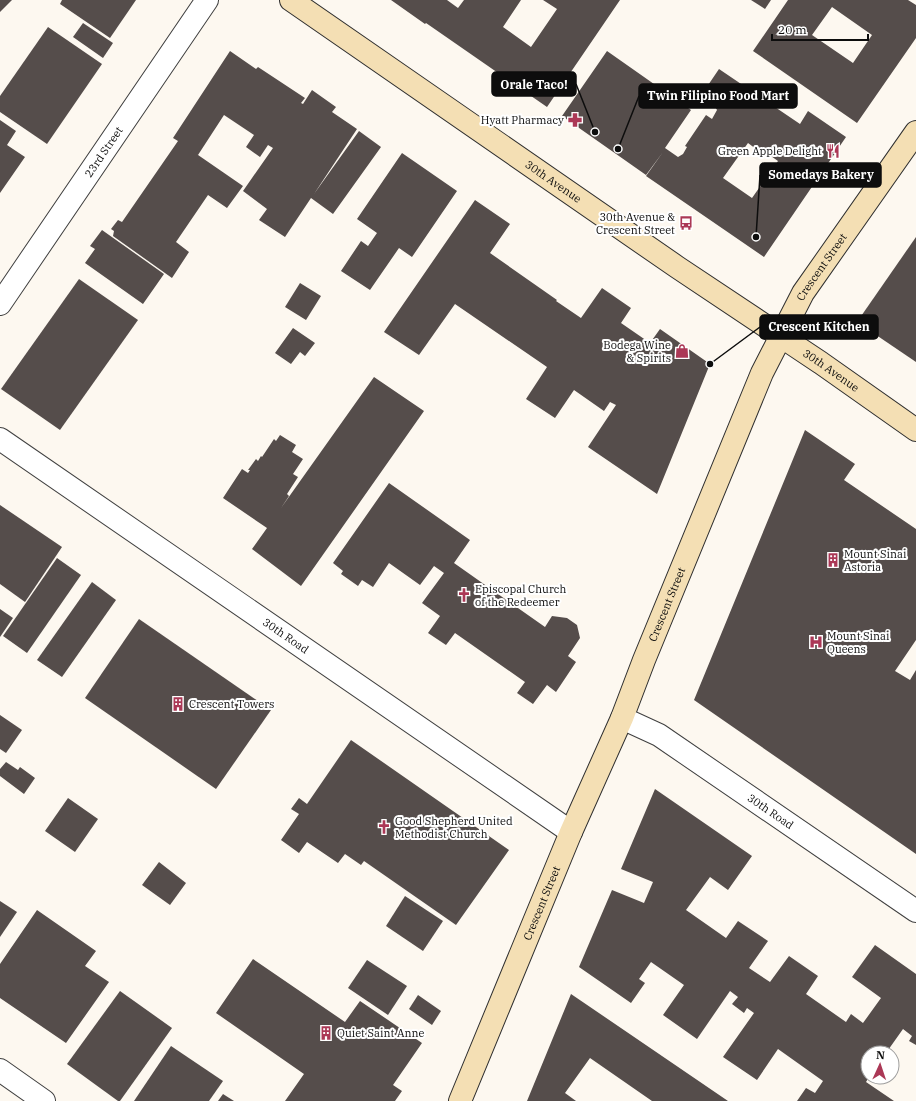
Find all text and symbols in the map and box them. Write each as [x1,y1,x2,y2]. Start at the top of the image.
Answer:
scale bar [772,16,868,42]
text: 20 m [778,22,807,37]
callout: Orale Taco! [492,72,576,96]
text: Orale Taco! [500,77,568,92]
callout: Twin Filipino Food Mart [639,84,797,108]
text: Twin Filipino Food Mart [647,88,790,103]
pharmacy icon: Hyatt Pharmacy [567,112,583,128]
place label: Hyatt Pharmacy [481,113,564,127]
street label: 23rd Street [81,124,126,180]
restaurant icon: Green Apple Delight [825,143,841,159]
place label: Green Apple Delight [718,144,822,158]
street label: 30th Avenue [523,157,584,206]
callout: Somedays Bakery [760,163,881,187]
text: Somedays Bakery [768,167,874,182]
place label: 30th Avenue & Crescent Street [596,210,675,237]
bus stop icon: 30th Avenue & Crescent Street [678,215,694,231]
street label: Crescent Street [793,230,850,303]
callout: Crescent Kitchen [760,315,878,339]
text: Crescent Kitchen [768,319,870,334]
place label: Bodega Wine & Spirits [603,338,671,365]
shop icon: Bodega Wine & Spirits [674,343,690,359]
street label: 30th Avenue [800,346,862,395]
place label: Mount Sinai Astoria [844,547,907,574]
building icon: Mount Sinai Astoria [825,552,841,568]
street label: Crescent Street [645,565,688,644]
place label: Episcopal Church of the Redeemer [475,582,566,609]
church icon: Episcopal Church of the Redeemer [456,587,472,603]
street label: 30th Road [260,615,312,657]
place label: Mount Sinai Queens [827,629,890,656]
hospital icon: Mount Sinai Queens [808,634,824,650]
building icon: Crescent Towers [170,696,186,712]
place label: Crescent Towers [189,697,274,711]
street label: 30th Road [745,791,797,832]
place label: Good Shepherd United Methodist Church [395,814,513,841]
church icon: Good Shepherd United Methodist Church [376,819,392,835]
street label: Crescent Street [520,864,563,942]
building icon: Quiet Saint Anne [318,1025,334,1041]
place label: Quiet Saint Anne [337,1026,424,1040]
north arrow [860,1045,900,1085]
text: N [876,1048,886,1062]

